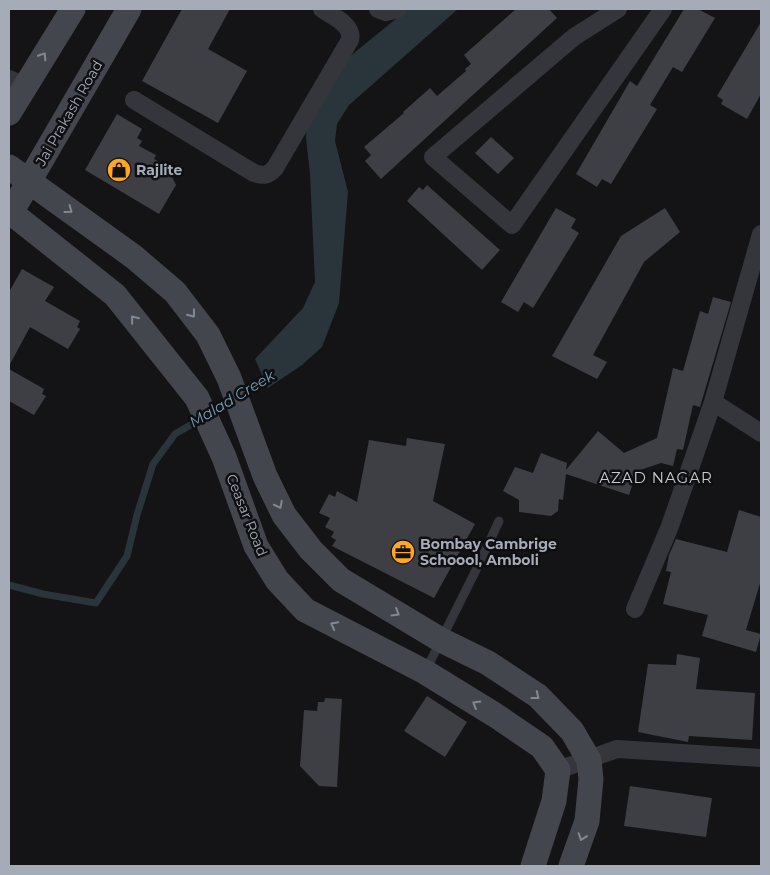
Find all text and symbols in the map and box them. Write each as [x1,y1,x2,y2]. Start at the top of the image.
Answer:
one-way arrow [37,53,47,62]
street label: Jai Prakash Road [31,57,106,170]
shop icon: Rajlite [106,157,132,183]
place label: Rajlite [136,161,182,179]
one-way arrow [63,204,73,213]
one-way arrow [187,308,195,317]
one-way arrow [130,315,139,324]
water label: Malad Creek [186,365,279,432]
district label: AZAD NAGAR [599,468,713,487]
street label: Ceasar Road [222,471,272,559]
one-way arrow [273,499,283,508]
place label: Bombay Cambrige Schoool, Amboli [420,535,557,569]
office icon: Bombay Cambrige Schoool, Amboli [390,539,416,565]
one-way arrow [391,606,400,616]
one-way arrow [330,621,339,631]
one-way arrow [530,690,539,698]
one-way arrow [473,700,482,710]
one-way arrow [577,832,587,840]

